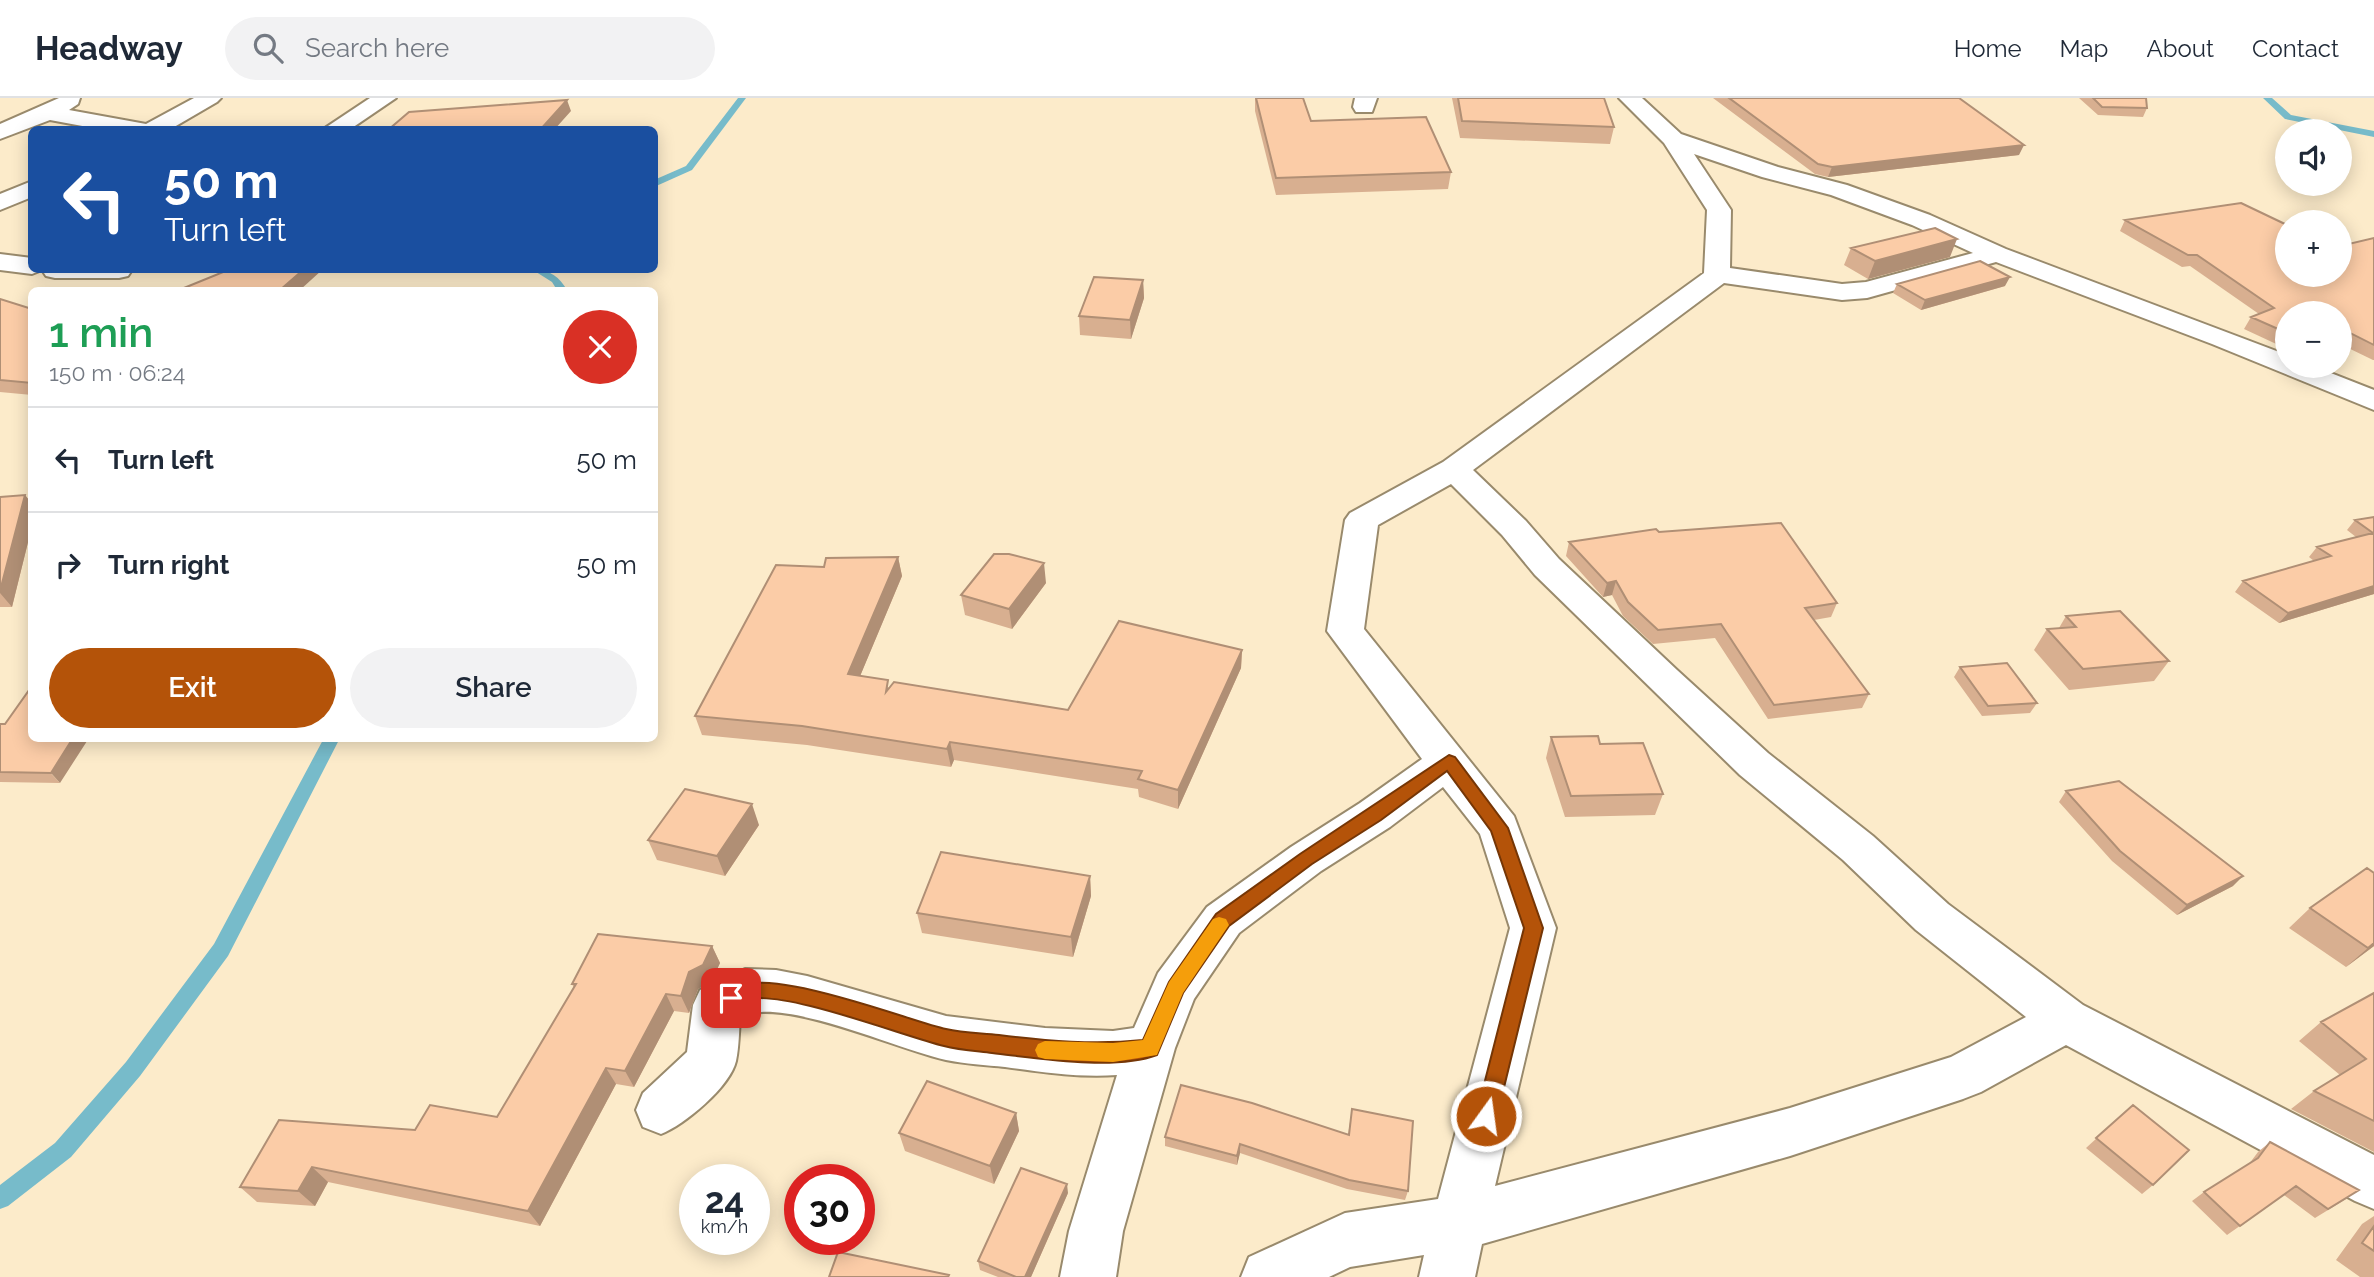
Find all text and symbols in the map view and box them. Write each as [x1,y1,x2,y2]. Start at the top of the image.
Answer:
search box [225,17,715,80]
text: Headway [35,29,183,68]
icon: search [249,29,287,67]
text: Search here [305,33,449,63]
text: Home [1954,34,2022,63]
text: Map [2060,34,2108,63]
text: About [2146,34,2214,63]
text: Contact [2252,34,2339,63]
map controls [2275,119,2352,378]
button: sound [2275,119,2352,196]
text: 50 m [164,152,279,209]
icon: left [49,154,140,245]
button: + [2275,210,2352,287]
text: Turn left [164,211,286,248]
button: − [2275,301,2352,378]
text: 1 min [49,308,153,357]
button: close [563,310,637,384]
text: 150 m · 06:24 [49,359,185,386]
icon: left [49,441,87,479]
text: Turn left [108,445,214,475]
text: 50 m [576,445,637,475]
icon: right [49,546,87,584]
text: Turn right [108,550,229,580]
text: 50 m [576,550,637,580]
button: Exit [49,648,336,728]
button: Share [350,648,637,728]
pin [701,968,761,1028]
icon: arrive [712,979,750,1017]
position arrow [1449,1079,1523,1153]
speed limit sign: 30 [784,1164,875,1255]
text: 24 [705,1180,744,1221]
text: km/h [701,1216,748,1237]

